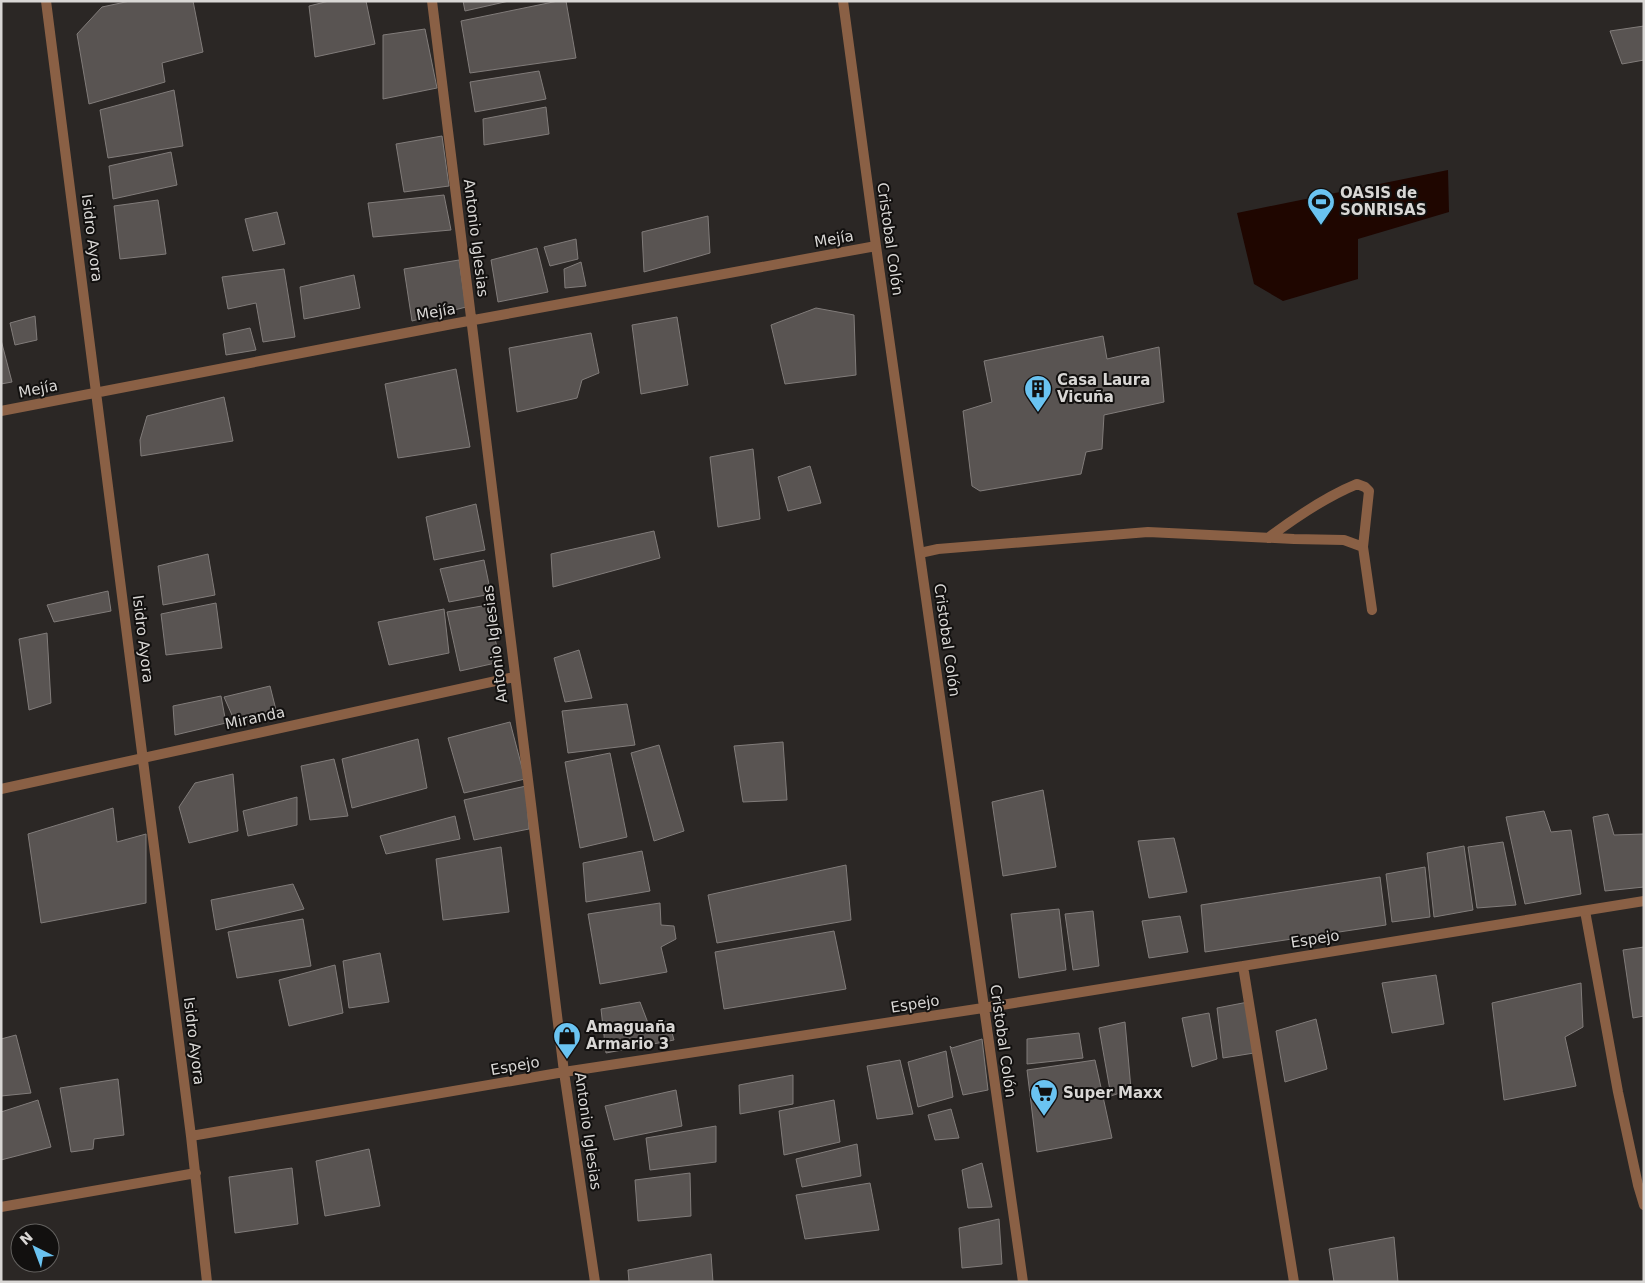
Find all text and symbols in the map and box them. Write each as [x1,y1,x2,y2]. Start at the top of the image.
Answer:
street label: Antonio Iglesias [460,178,492,298]
street label: Cristobal Colón [873,181,907,297]
place label: OASIS de SONRISAS [1340,184,1426,219]
sports icon: OASIS de SONRISAS [1306,187,1336,226]
street label: Isidro Ayora [78,193,106,283]
street label: Mejía [813,227,855,251]
street label: Mejía [415,300,457,324]
place label: Casa Laura Vicuña [1057,371,1150,406]
building icon: Casa Laura Vicuña [1023,374,1053,413]
street label: Mejía [17,376,59,402]
street label: Cristobal Colón [930,582,964,698]
street label: Antonio Iglesias [479,584,511,704]
street label: Isidro Ayora [129,594,157,684]
street label: Miranda [223,703,287,733]
street label: Espejo [1289,926,1341,952]
street label: Cristobal Colón [986,983,1020,1099]
street label: Espejo [889,991,941,1017]
street label: Isidro Ayora [180,996,208,1086]
place label: Amaguaña Armario 3 [586,1018,676,1053]
shop icon: Amaguaña Armario 3 [552,1021,582,1060]
street label: Espejo [489,1053,541,1079]
street label: Antonio Iglesias [571,1071,605,1191]
supermarket icon: Super Maxx [1029,1078,1059,1117]
place label: Super Maxx [1063,1084,1163,1102]
north arrow [10,1223,60,1273]
text: N [17,1228,36,1248]

